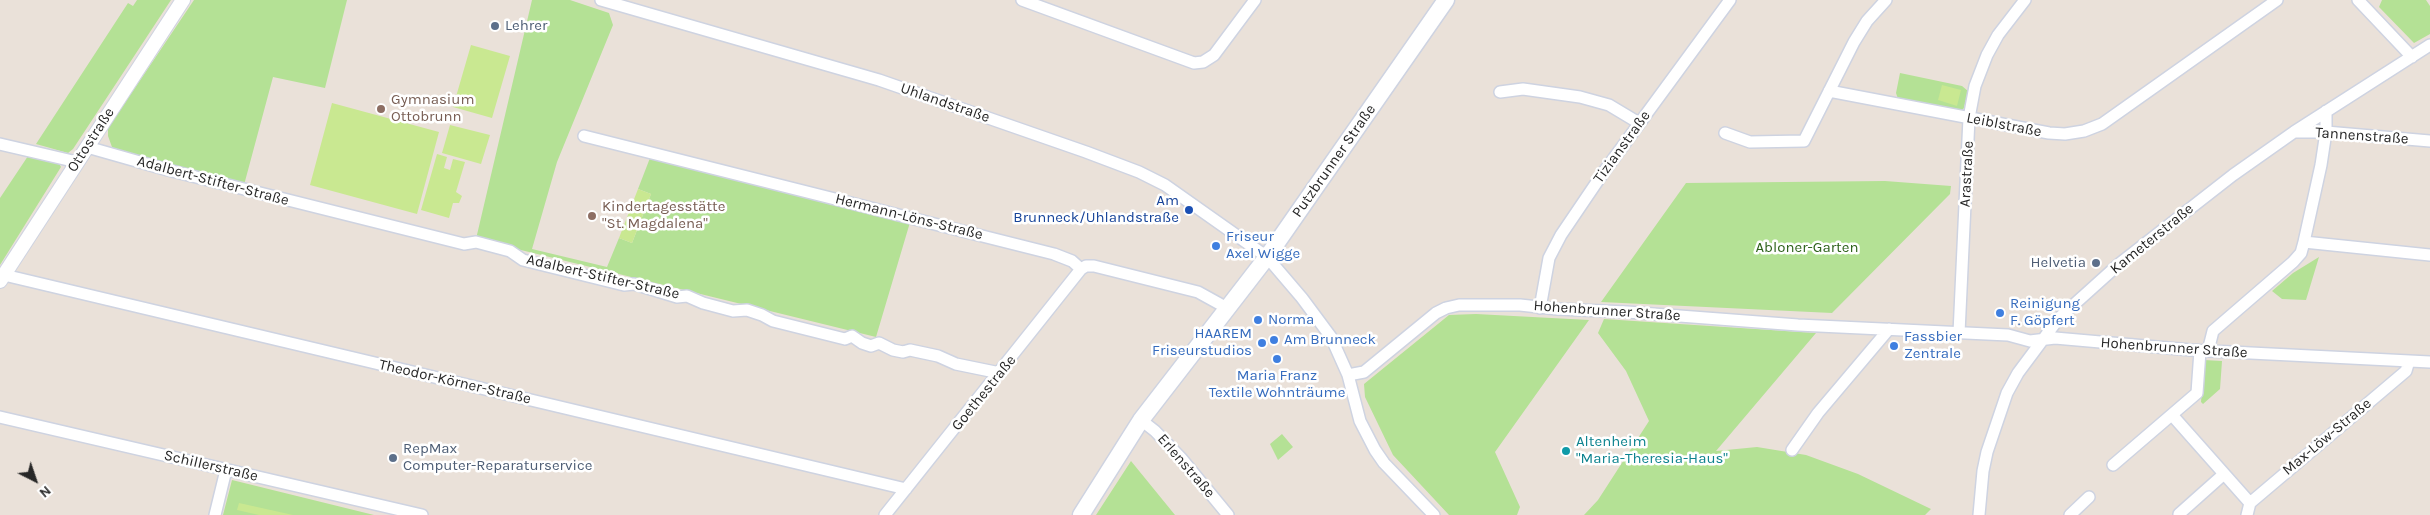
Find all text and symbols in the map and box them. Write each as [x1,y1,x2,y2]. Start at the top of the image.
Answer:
place label: Lehrer [505,17,547,35]
marker: Lehrer [489,20,501,32]
street label: Uhlandstraße [898,79,992,127]
place label: Gymnasium Ottobrunn [391,91,474,126]
street label: Putzbrunner Straße [1288,101,1380,221]
marker: Gymnasium Ottobrunn [375,103,387,115]
street label: Ottostraße [63,104,119,176]
street label: Tizianstraße [1590,107,1654,187]
street label: Leiblstraße [1965,109,2043,141]
street label: Tannenstraße [2315,124,2409,148]
street label: Arastraße [1956,140,1978,208]
street label: Adalbert-Stifter-Straße [135,152,291,210]
street label: Hermann-Löns-Straße [833,190,985,244]
place label: Am Brunneck/Uhlandstraße [1013,192,1179,227]
place label: Kindertagesstätte "St. Magdalena" [602,198,725,233]
street label: Kameterstraße [2107,200,2197,278]
marker: Am Brunneck/Uhlandstraße [1183,204,1195,216]
marker: Kindertagesstätte "St. Magdalena" [586,210,598,222]
place label: Friseur Axel Wigge [1226,228,1300,263]
park label: Abloner-Garten [1755,239,1859,257]
marker: Friseur Axel Wigge [1210,240,1222,252]
street label: Adalbert-Stifter-Straße [525,251,681,303]
place label: Helvetia [2030,254,2086,272]
marker: Helvetia [2090,257,2102,269]
place label: Reinigung F. Göpfert [2010,295,2080,330]
street label: Hohenbrunner Straße [1533,297,1681,325]
marker: Reinigung F. Göpfert [1994,307,2006,319]
place label: Norma [1268,311,1314,329]
marker: Norma [1252,314,1264,326]
place label: HAAREM Friseurstudios [1152,325,1252,360]
place label: Fassbier Zentrale [1904,328,1962,363]
place label: Am Brunneck [1284,331,1376,349]
marker: Am Brunneck [1268,334,1280,346]
street label: Hohenbrunner Straße [2100,334,2248,362]
marker: HAAREM Friseurstudios [1256,337,1268,349]
marker: Fassbier Zentrale [1888,340,1900,352]
street label: Goethestraße [948,352,1020,434]
marker: Maria Franz Textile Wohnträume [1271,353,1283,365]
street label: Theodor-Körner-Straße [377,356,533,408]
place label: Maria Franz Textile Wohnträume [1209,367,1345,402]
street label: Max-Löw-Straße [2279,395,2375,479]
street label: Erlenstraße [1153,430,1219,502]
place label: Altenheim "Maria-Theresia-Haus" [1576,433,1728,468]
place label: RepMax Computer-Reparaturservice [403,440,592,475]
marker: Altenheim "Maria-Theresia-Haus" [1560,445,1572,457]
street label: Schillerstraße [162,446,260,486]
marker: RepMax Computer-Reparaturservice [387,452,399,464]
north arrow [10,455,60,505]
text: N [36,482,55,501]

